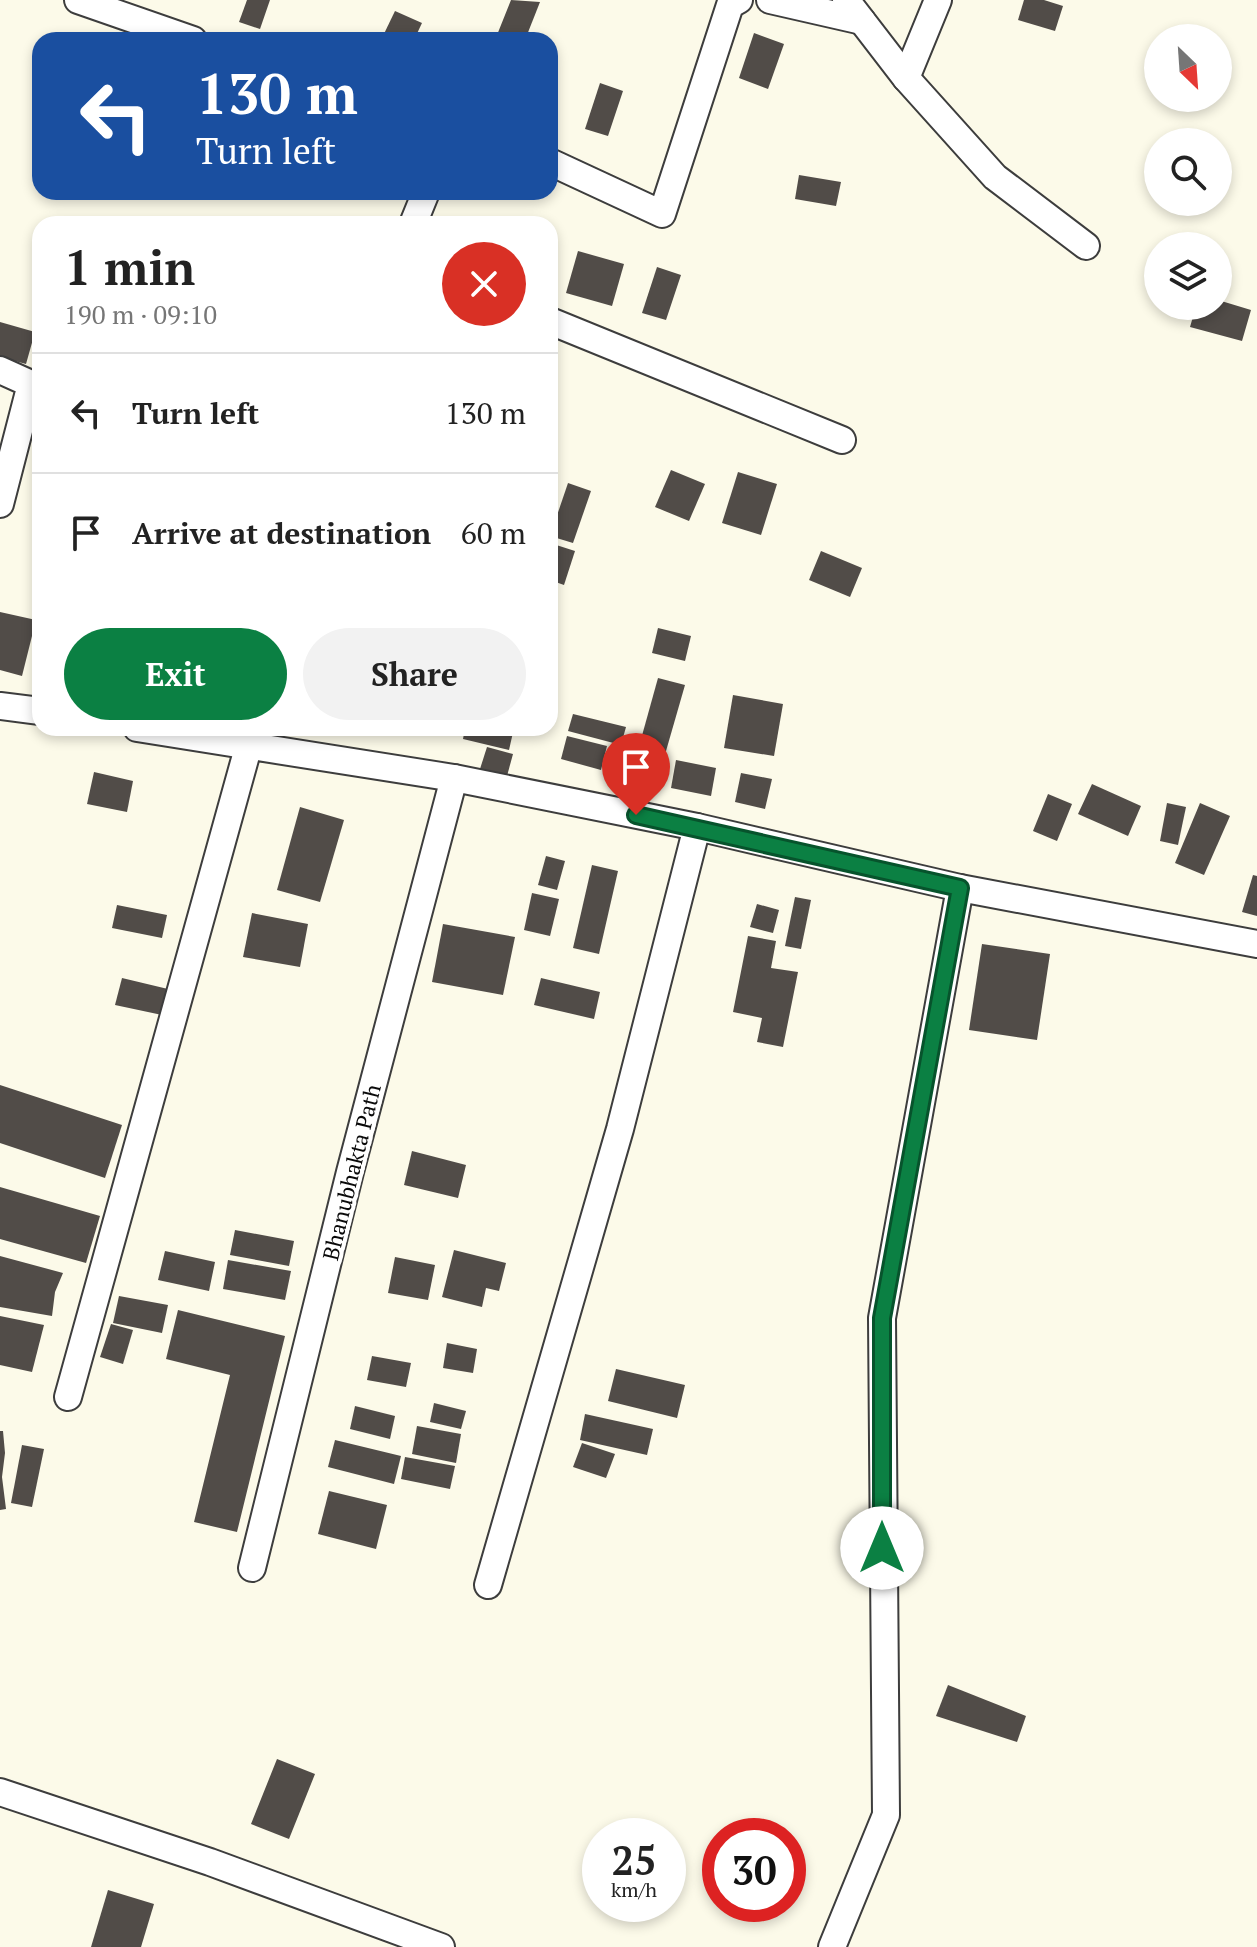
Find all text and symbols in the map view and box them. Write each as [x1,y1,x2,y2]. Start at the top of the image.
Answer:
north arrow [1144,24,1232,112]
map controls [1144,24,1232,320]
text: 130 m [196,56,358,130]
icon: left [64,64,168,168]
text: Turn left [196,127,336,174]
button: search [1144,128,1232,216]
button: layers [1144,232,1232,320]
text: 1 min [64,235,195,299]
button: close [442,242,526,326]
text: 190 m · 09:10 [64,297,217,331]
icon: left [64,391,108,435]
text: Turn left [132,393,259,433]
text: 130 m [445,393,526,433]
icon: arrive [64,511,108,555]
text: Arrive at destination [132,513,431,553]
text: 60 m [461,513,526,553]
button: Exit [64,628,287,720]
button: Share [303,628,526,720]
pin [602,733,670,815]
icon: arrive [614,745,658,789]
street label: Bhanubhakta Path [315,1081,387,1263]
position arrow [840,1506,924,1590]
speed limit sign: 30 [702,1818,806,1922]
text: 25 [611,1833,657,1886]
text: km/h [611,1876,657,1903]

